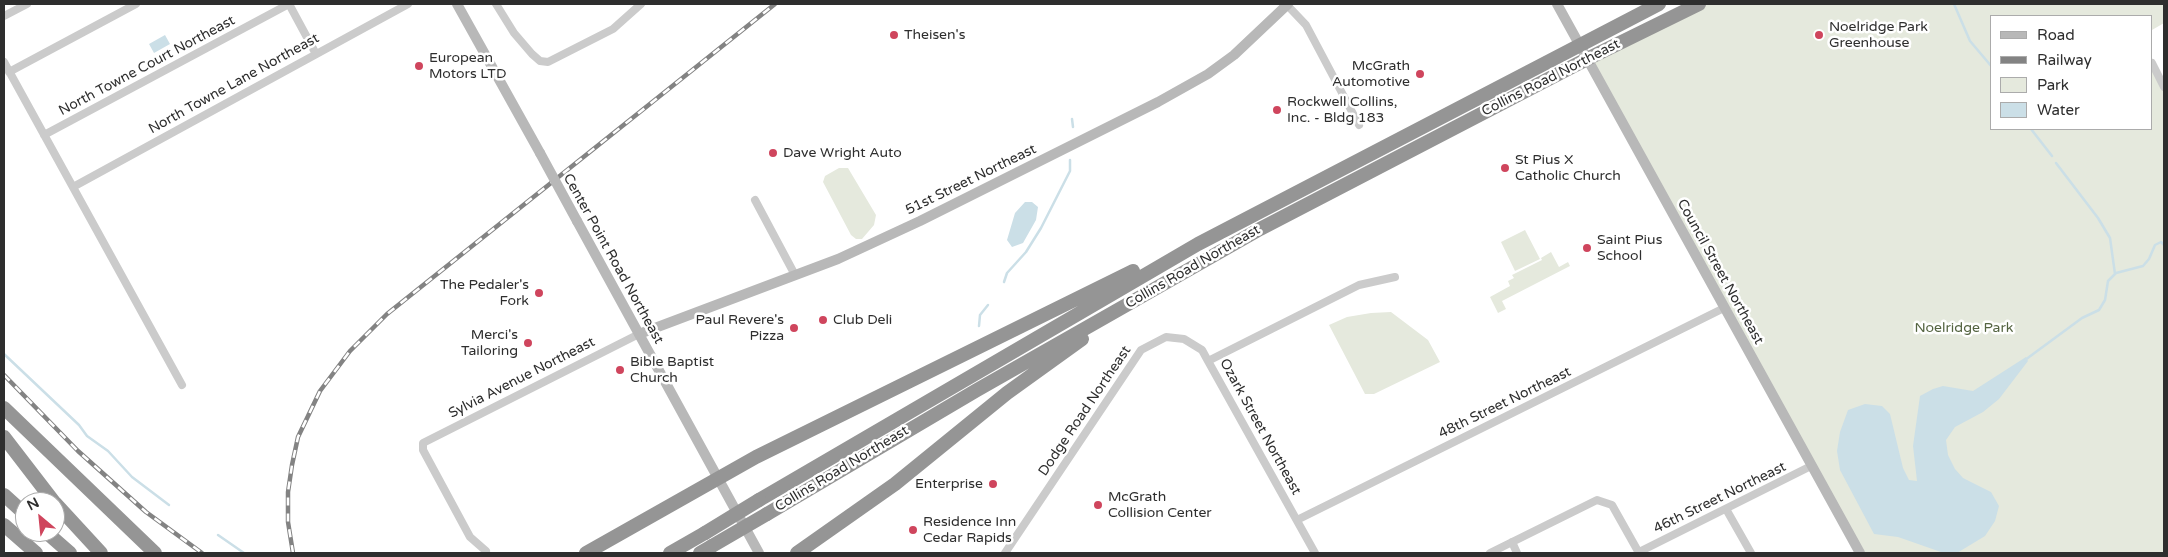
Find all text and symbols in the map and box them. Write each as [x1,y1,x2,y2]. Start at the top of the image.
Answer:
street label: North Towne Court Northeast [56,12,238,120]
legend [1990,15,2153,130]
place label: Noelridge Park Greenhouse [1829,19,1928,52]
text: Road [2037,26,2075,44]
place label: Theisen's [904,27,965,43]
marker: Theisen's [888,29,900,41]
marker: Noelridge Park Greenhouse [1813,29,1825,41]
street label: North Towne Lane Northeast [146,30,322,138]
street label: Collins Road Northeast [1479,36,1623,120]
place label: European Motors LTD [429,50,506,82]
text: Railway [2037,51,2092,69]
place label: McGrath Automotive [1332,58,1410,90]
marker: European Motors LTD [413,60,425,72]
marker: McGrath Automotive [1414,68,1426,80]
text: Park [2037,76,2069,94]
place label: Rockwell Collins, Inc. - Bldg 183 [1287,94,1397,126]
text: Water [2037,101,2080,119]
marker: Rockwell Collins, Inc. - Bldg 183 [1271,104,1283,116]
street label: 51st Street Northeast [903,141,1039,219]
place label: Dave Wright Auto [783,145,902,161]
marker: Dave Wright Auto [767,147,779,159]
place label: St Pius X Catholic Church [1515,152,1621,184]
marker: St Pius X Catholic Church [1499,162,1511,174]
street label: Center Point Road Northeast [559,171,667,347]
street label: Council Street Northeast [1673,196,1767,348]
street label: Collins Road Northeast [1123,222,1263,312]
place label: Saint Pius School [1597,232,1662,264]
marker: Saint Pius School [1581,242,1593,254]
place label: The Pedaler's Fork [440,277,529,310]
marker: The Pedaler's Fork [533,287,545,299]
place label: Paul Revere's Pizza [696,312,784,344]
place label: Club Deli [833,312,892,328]
marker: Club Deli [817,314,829,326]
park label: Noelridge Park [1915,320,2013,336]
marker: Paul Revere's Pizza [788,322,800,334]
place label: Merci's Tailoring [461,327,518,360]
street label: Sylvia Avenue Northeast [446,334,598,422]
marker: Merci's Tailoring [522,337,534,349]
street label: Dodge Road Northeast [1035,343,1135,479]
place label: Bible Baptist Church [630,354,714,387]
street label: Ozark Street Northeast [1216,356,1304,498]
marker: Bible Baptist Church [614,364,626,376]
street label: 48th Street Northeast [1436,364,1574,442]
street label: Collins Road Northeast [772,422,912,516]
street label: 46th Street Northeast [1651,459,1789,537]
place label: Enterprise [915,476,983,492]
marker: Enterprise [987,478,999,490]
place label: McGrath Collision Center [1108,489,1212,522]
north arrow [15,492,65,542]
text: N [24,494,42,514]
marker: McGrath Collision Center [1092,499,1104,511]
place label: Residence Inn Cedar Rapids [923,514,1016,546]
marker: Residence Inn Cedar Rapids [907,524,919,536]

